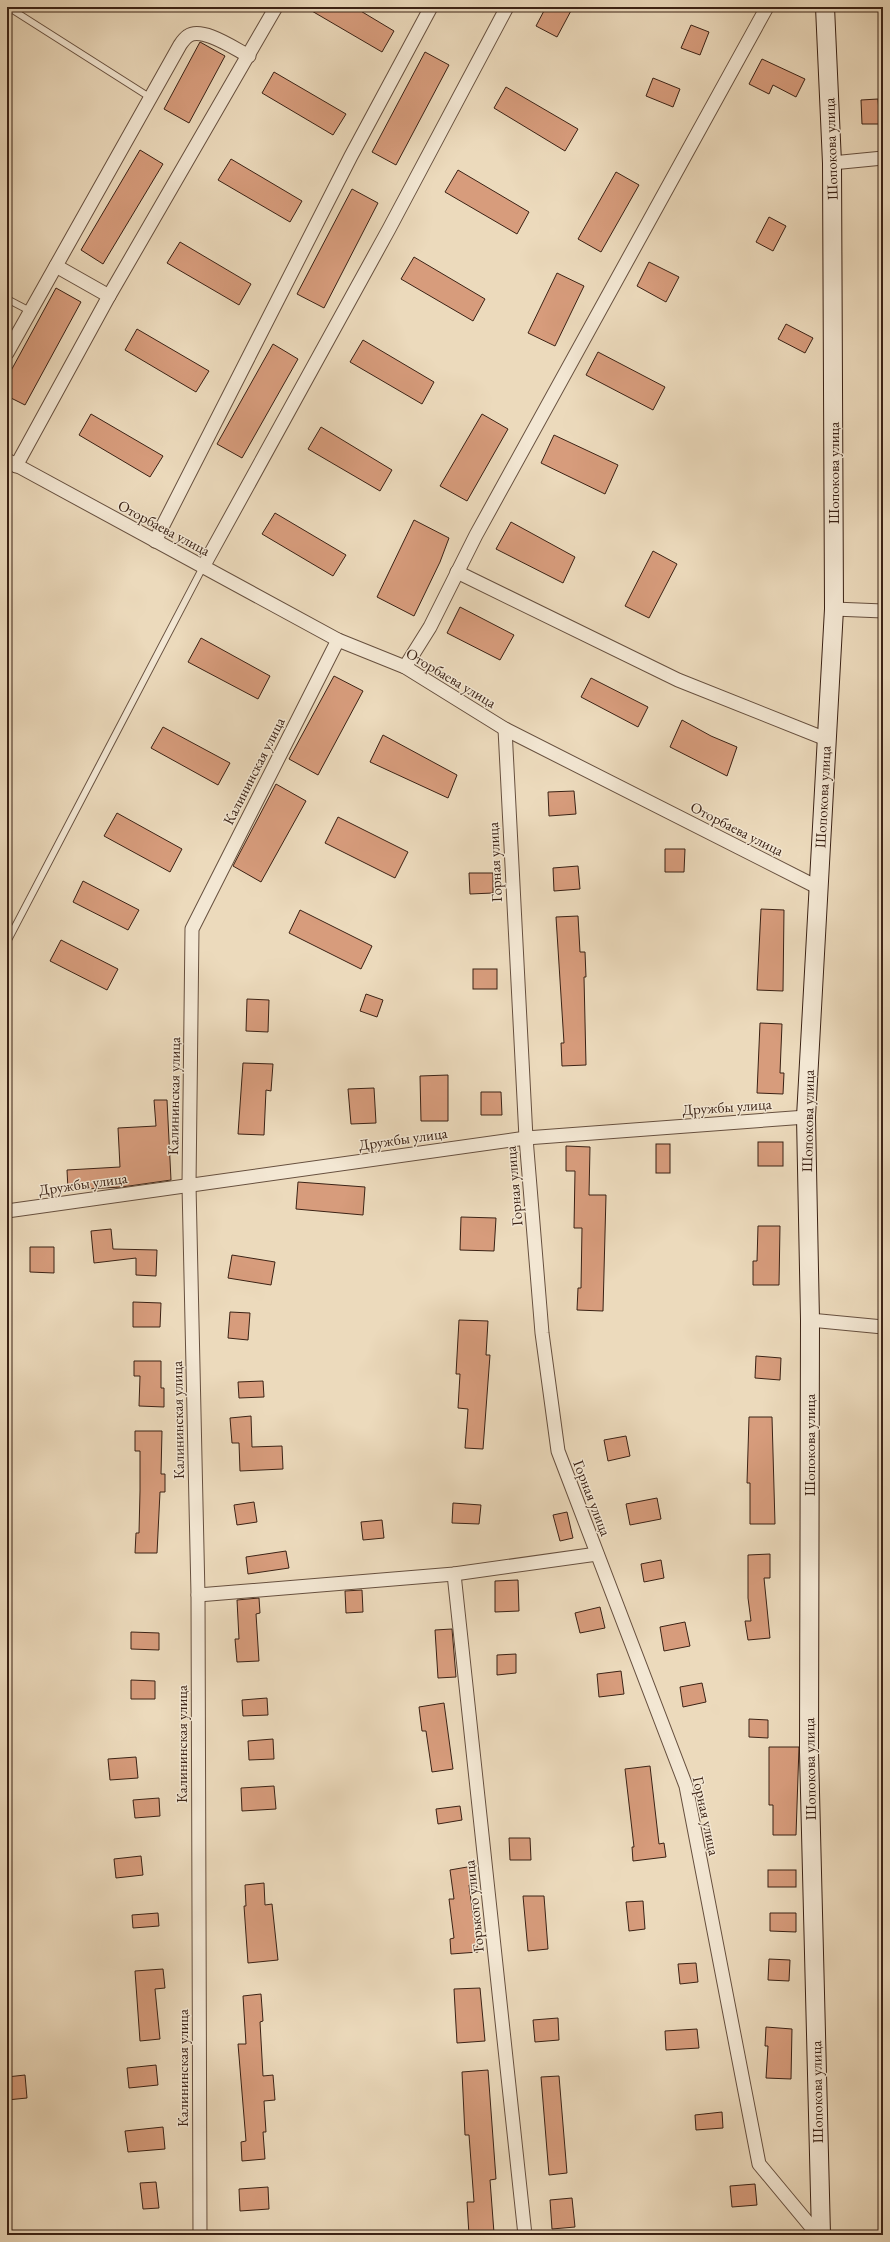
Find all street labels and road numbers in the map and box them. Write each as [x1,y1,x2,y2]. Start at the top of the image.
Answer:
street label: Шопокова улица [819,97,842,201]
street label: Шопокова улица [824,422,843,524]
street label: Оторбаева улица [115,495,214,560]
street label: Оторбаева улица [403,643,500,712]
street label: Калининская улица [218,714,289,828]
street label: Шопокова улица [810,745,835,849]
street label: Оторбаева улица [688,797,787,860]
street label: Горная улица [483,822,506,903]
street label: Калининская улица [163,1037,184,1155]
street label: Шопокова улица [797,1070,818,1172]
street label: Дружбы улица [682,1094,772,1119]
street label: Дружбы улица [357,1123,449,1154]
street label: Горная улица [501,1145,526,1227]
street label: Дружбы улица [37,1168,129,1199]
street label: Калининская улица [167,1361,188,1479]
street label: Шопокова улица [800,1394,819,1496]
street label: Горная улица [569,1457,616,1539]
street label: Калининская улица [172,1685,191,1803]
street label: Шопокова улица [799,1718,820,1820]
street label: Горная улица [689,1775,724,1857]
street label: Горького улица [459,1859,488,1953]
street label: Калининская улица [173,2009,192,2127]
street label: Шопокова улица [806,2041,827,2143]

